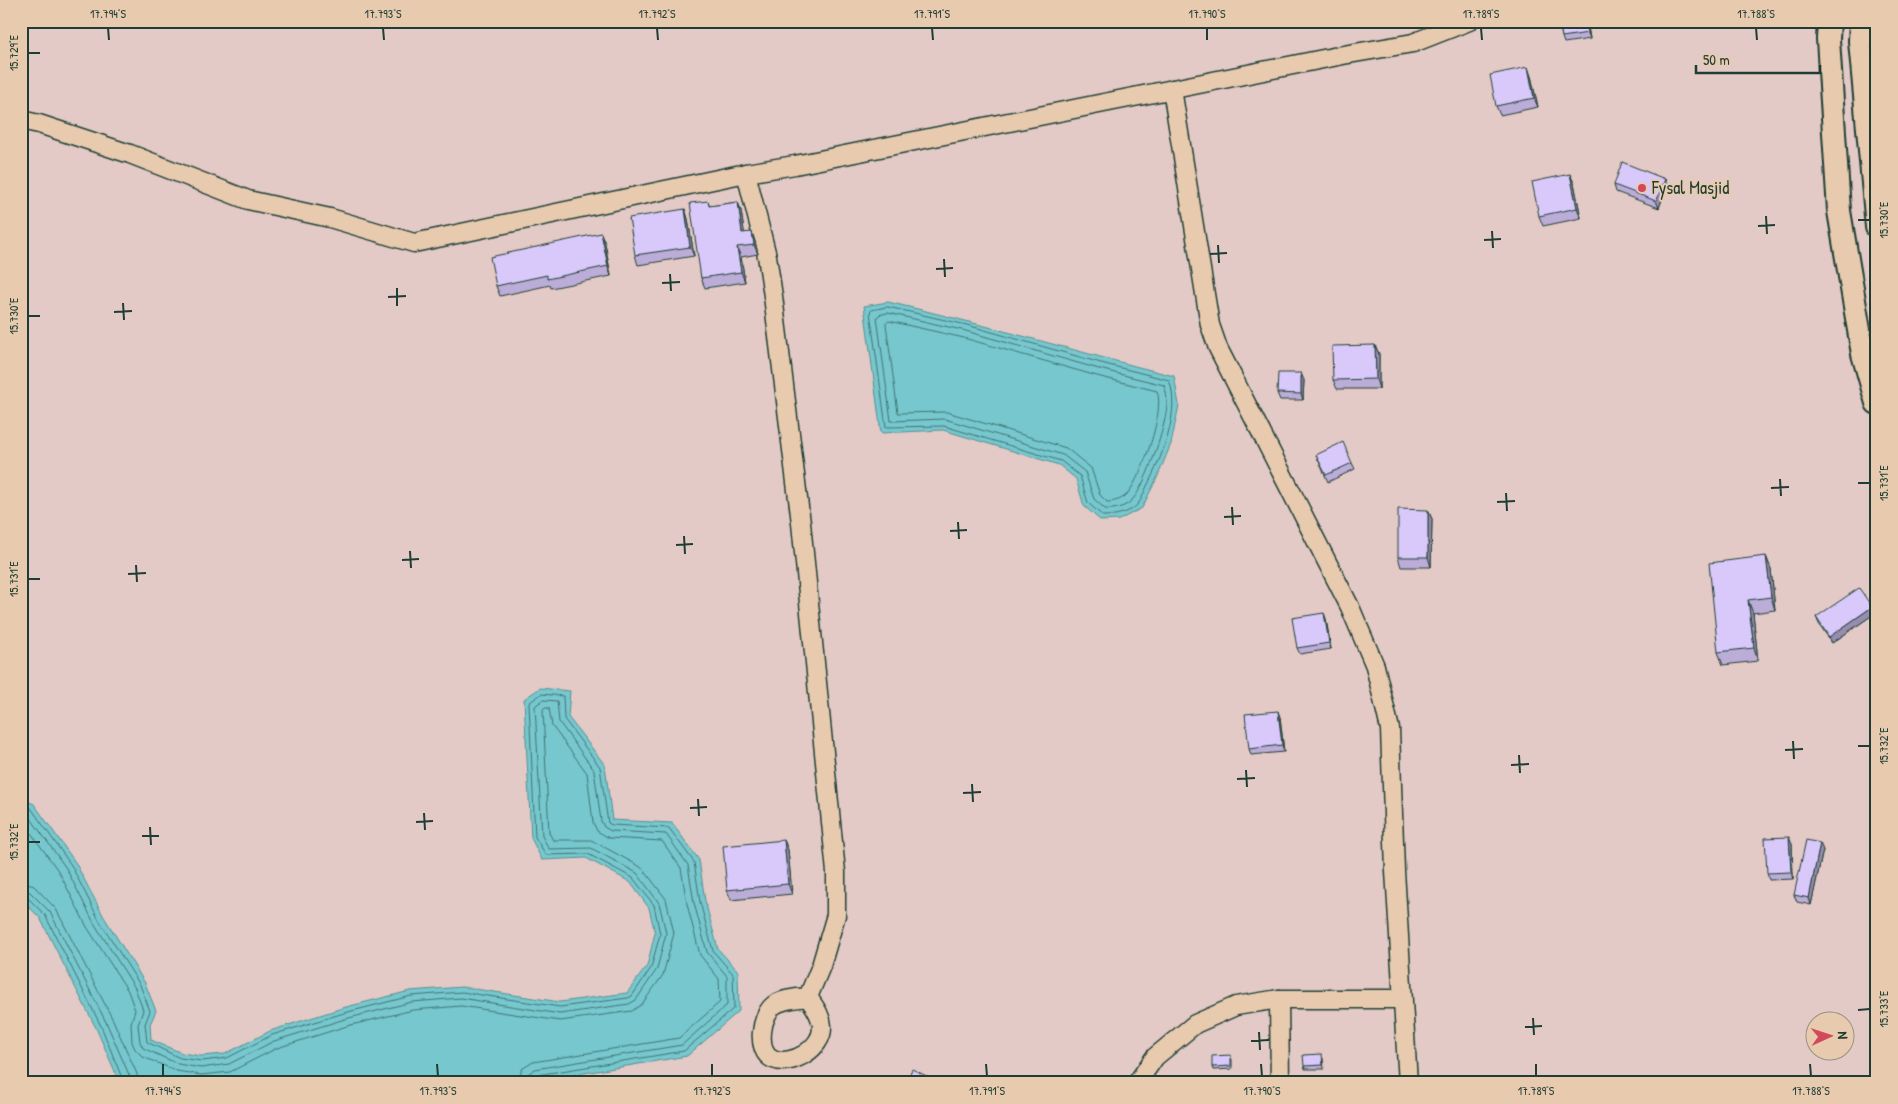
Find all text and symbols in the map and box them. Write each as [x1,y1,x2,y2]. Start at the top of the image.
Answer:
text: 17.794°S [90,5,126,22]
text: 17.793°S [365,5,402,22]
text: 17.792°S [638,5,676,22]
text: 17.791°S [914,5,950,22]
text: 17.790°S [1189,5,1226,22]
text: 17.789°S [1463,5,1500,22]
text: 17.788°S [1737,5,1775,22]
text: 15.729°E [5,34,22,71]
scale bar [1696,42,1819,74]
text: 50 m [1703,49,1730,70]
place label: Fysal Masjid [1651,175,1729,200]
marker: Fysal Masjid [1636,182,1648,194]
text: 15.730°E [1875,201,1892,238]
text: 15.730°E [5,297,22,334]
text: 15.731°E [1875,464,1892,501]
text: 15.731°E [5,560,22,597]
text: 15.732°E [1875,727,1892,765]
text: 15.732°E [5,823,22,861]
text: 15.733°E [1875,990,1892,1027]
north arrow [1806,1012,1856,1062]
text: N [1834,1031,1853,1040]
text: 17.794°S [145,1082,181,1099]
text: 17.793°S [420,1082,457,1099]
text: 17.792°S [693,1082,731,1099]
text: 17.791°S [969,1082,1005,1099]
text: 17.790°S [1244,1082,1281,1099]
text: 17.789°S [1518,1082,1555,1099]
text: 17.788°S [1792,1082,1830,1099]

